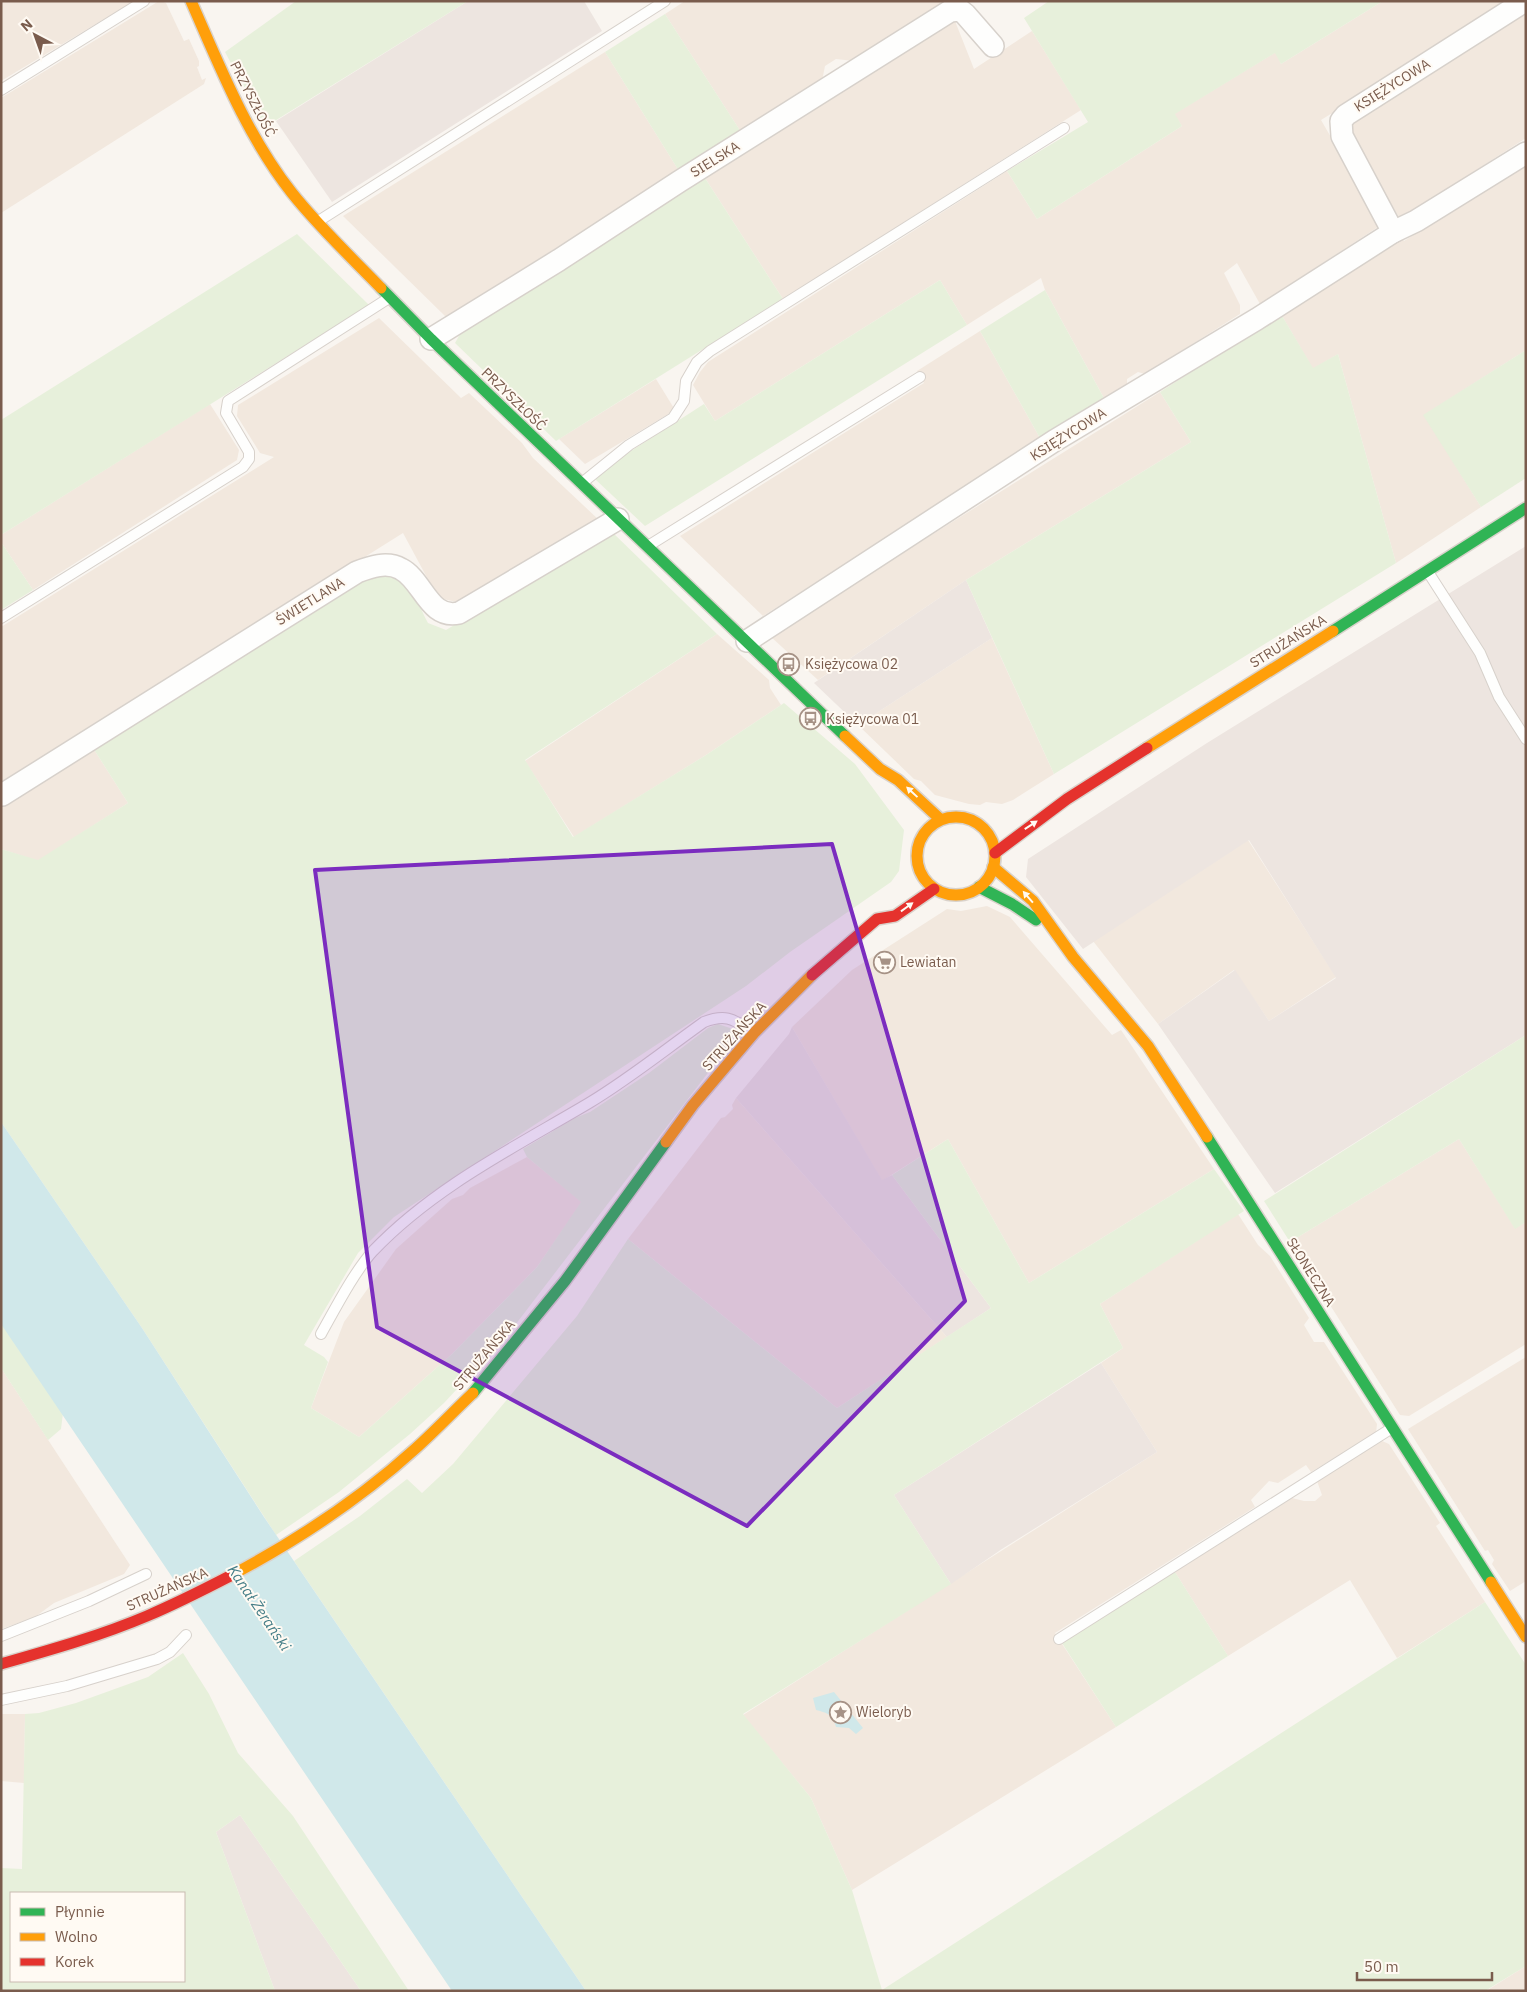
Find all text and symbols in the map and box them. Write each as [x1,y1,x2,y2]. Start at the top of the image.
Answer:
north arrow [10,10,60,60]
text: N [17,15,36,35]
street label: KSIĘŻYCOWA [1351,54,1433,116]
street label: PRZYSZŁOŚĆ [226,57,281,140]
street label: SIELSKA [687,137,743,181]
street label: PRZYSZŁOŚĆ [478,363,551,435]
street label: KSIĘŻYCOWA [1027,403,1109,465]
street label: ŚWIETLANA [272,572,348,629]
street label: STRUŻAŃSKA [1246,609,1330,672]
bus stop icon: Księżycowa 02 [777,652,801,676]
place label: Księżycowa 02 [805,655,898,673]
bus stop icon: Księżycowa 01 [798,707,822,731]
place label: Księżycowa 01 [826,710,919,728]
one-way arrow [906,786,918,798]
one-way arrow [1024,821,1037,830]
one-way arrow [1022,891,1034,903]
one-way arrow [900,902,914,912]
supermarket icon: Lewiatan [872,950,896,974]
place label: Lewiatan [900,953,957,971]
street label: STRUŻAŃSKA [697,997,770,1074]
street label: SŁONECZNA [1283,1234,1339,1310]
street label: STRUŻAŃSKA [448,1315,519,1394]
water label: Kanał Żerański [224,1561,295,1654]
street label: STRUŻAŃSKA [123,1562,211,1615]
place icon: Wieloryb [828,1700,852,1724]
place label: Wieloryb [856,1703,912,1721]
legend [10,1892,185,1982]
text: Płynnie [55,1902,105,1921]
text: Wolno [55,1927,98,1946]
scale bar [1357,1950,1492,1982]
text: Korek [55,1952,94,1971]
text: 50 m [1364,1957,1399,1976]

